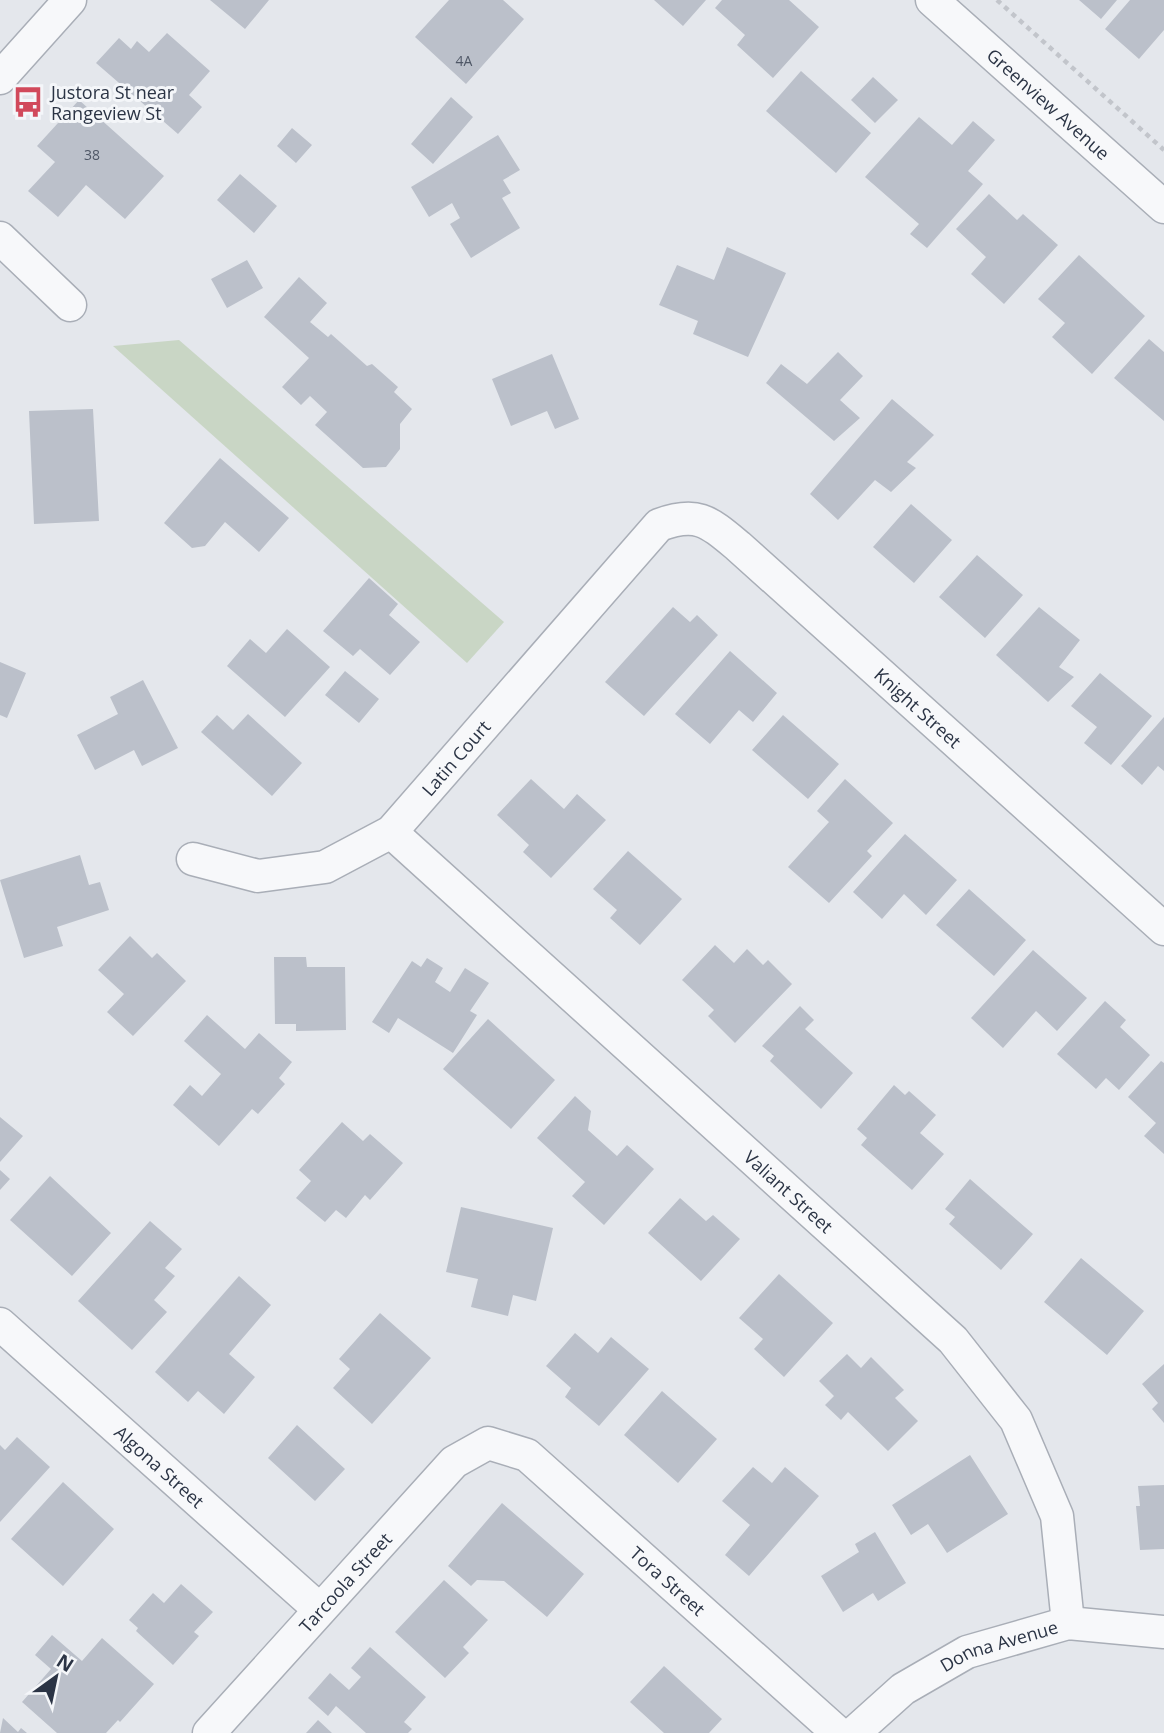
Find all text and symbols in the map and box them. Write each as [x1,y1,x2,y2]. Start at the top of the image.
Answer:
street label: Greenview Avenue [982,43,1115,165]
house number: 4A [456,51,473,70]
place label: Justora St near Rangeview St [49,80,175,125]
bus stop icon: Justora St near Rangeview St [11,85,45,119]
house number: 38 [84,145,100,164]
street label: Knight Street [869,662,966,753]
street label: Latin Court [416,715,495,801]
street label: Valiant Street [739,1145,838,1238]
street label: Algona Street [110,1420,210,1513]
street label: Tarcoola Street [294,1527,397,1638]
street label: Tora Street [625,1541,711,1621]
street label: Donna Avenue [935,1615,1061,1677]
north arrow [21,1642,91,1712]
text: N [52,1648,79,1678]

